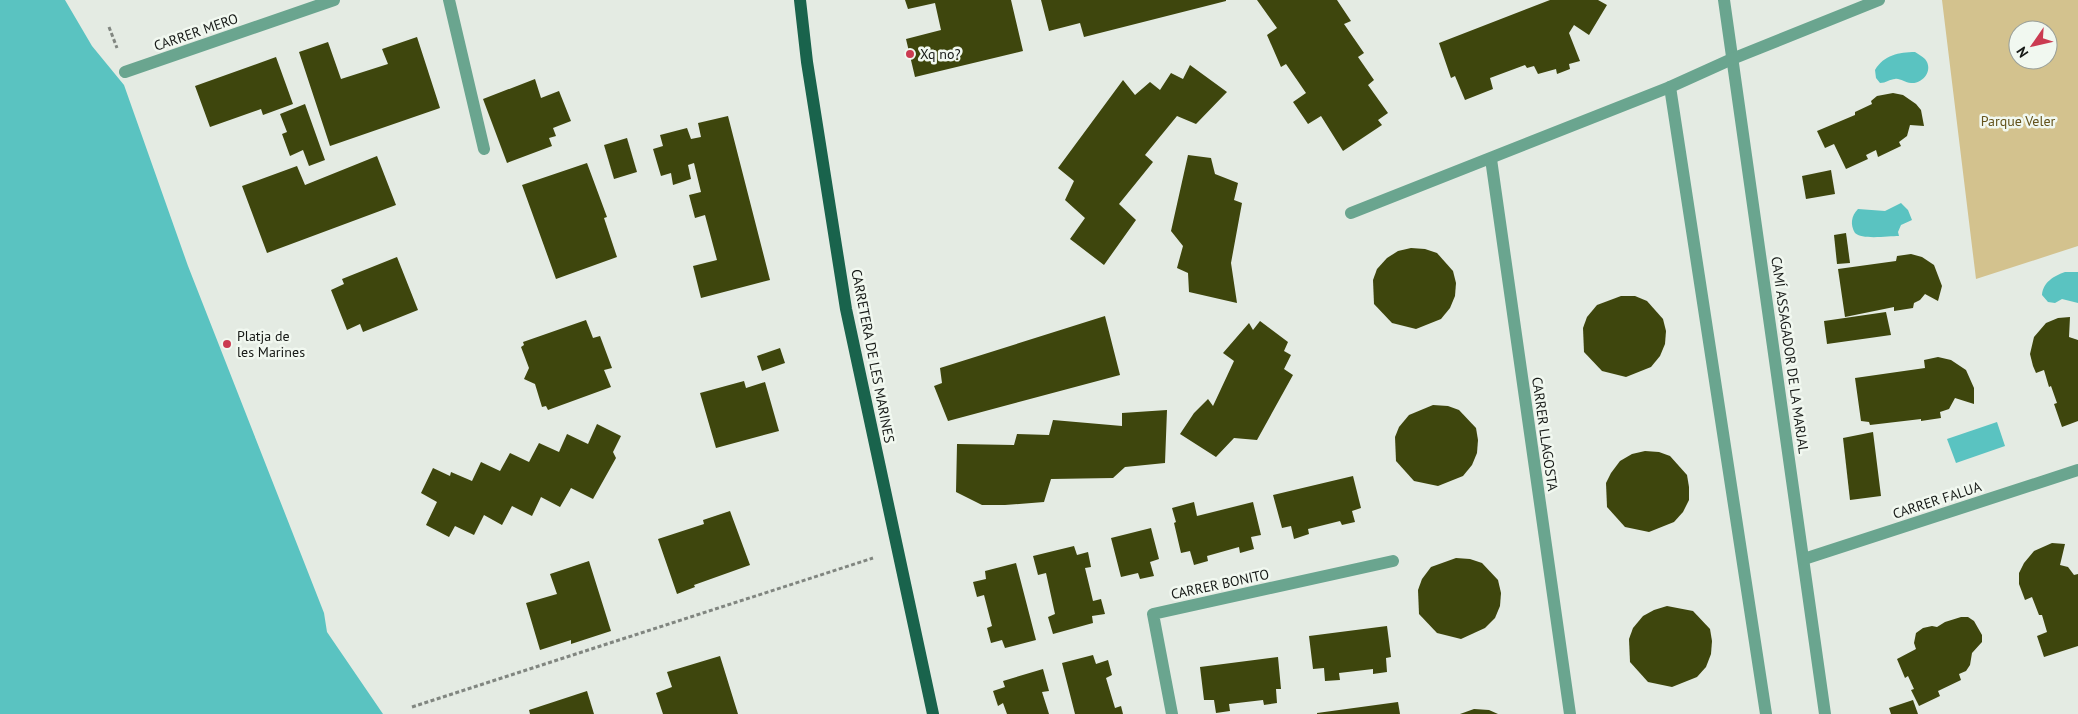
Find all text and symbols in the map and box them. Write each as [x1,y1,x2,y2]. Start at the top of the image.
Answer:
street label: CARRER MERO [152,9,240,55]
north arrow [2008,20,2058,70]
text: N [2012,43,2032,61]
place label: Xq no? [920,45,961,63]
marker: Xq no? [904,48,916,60]
park label: Parque Veler [1981,112,2056,130]
street label: CAMÍ ASSAGADOR DE LA MARJAL [1767,255,1813,455]
street label: CARRETERA DE LES MARINES [847,267,899,445]
place label: Platja de les Marines [237,327,305,361]
marker: Platja de les Marines [221,338,233,350]
street label: CARRER LLAGOSTA [1528,376,1562,493]
street label: CARRER FALUA [1890,477,1984,523]
street label: CARRER BONITO [1169,565,1271,603]

